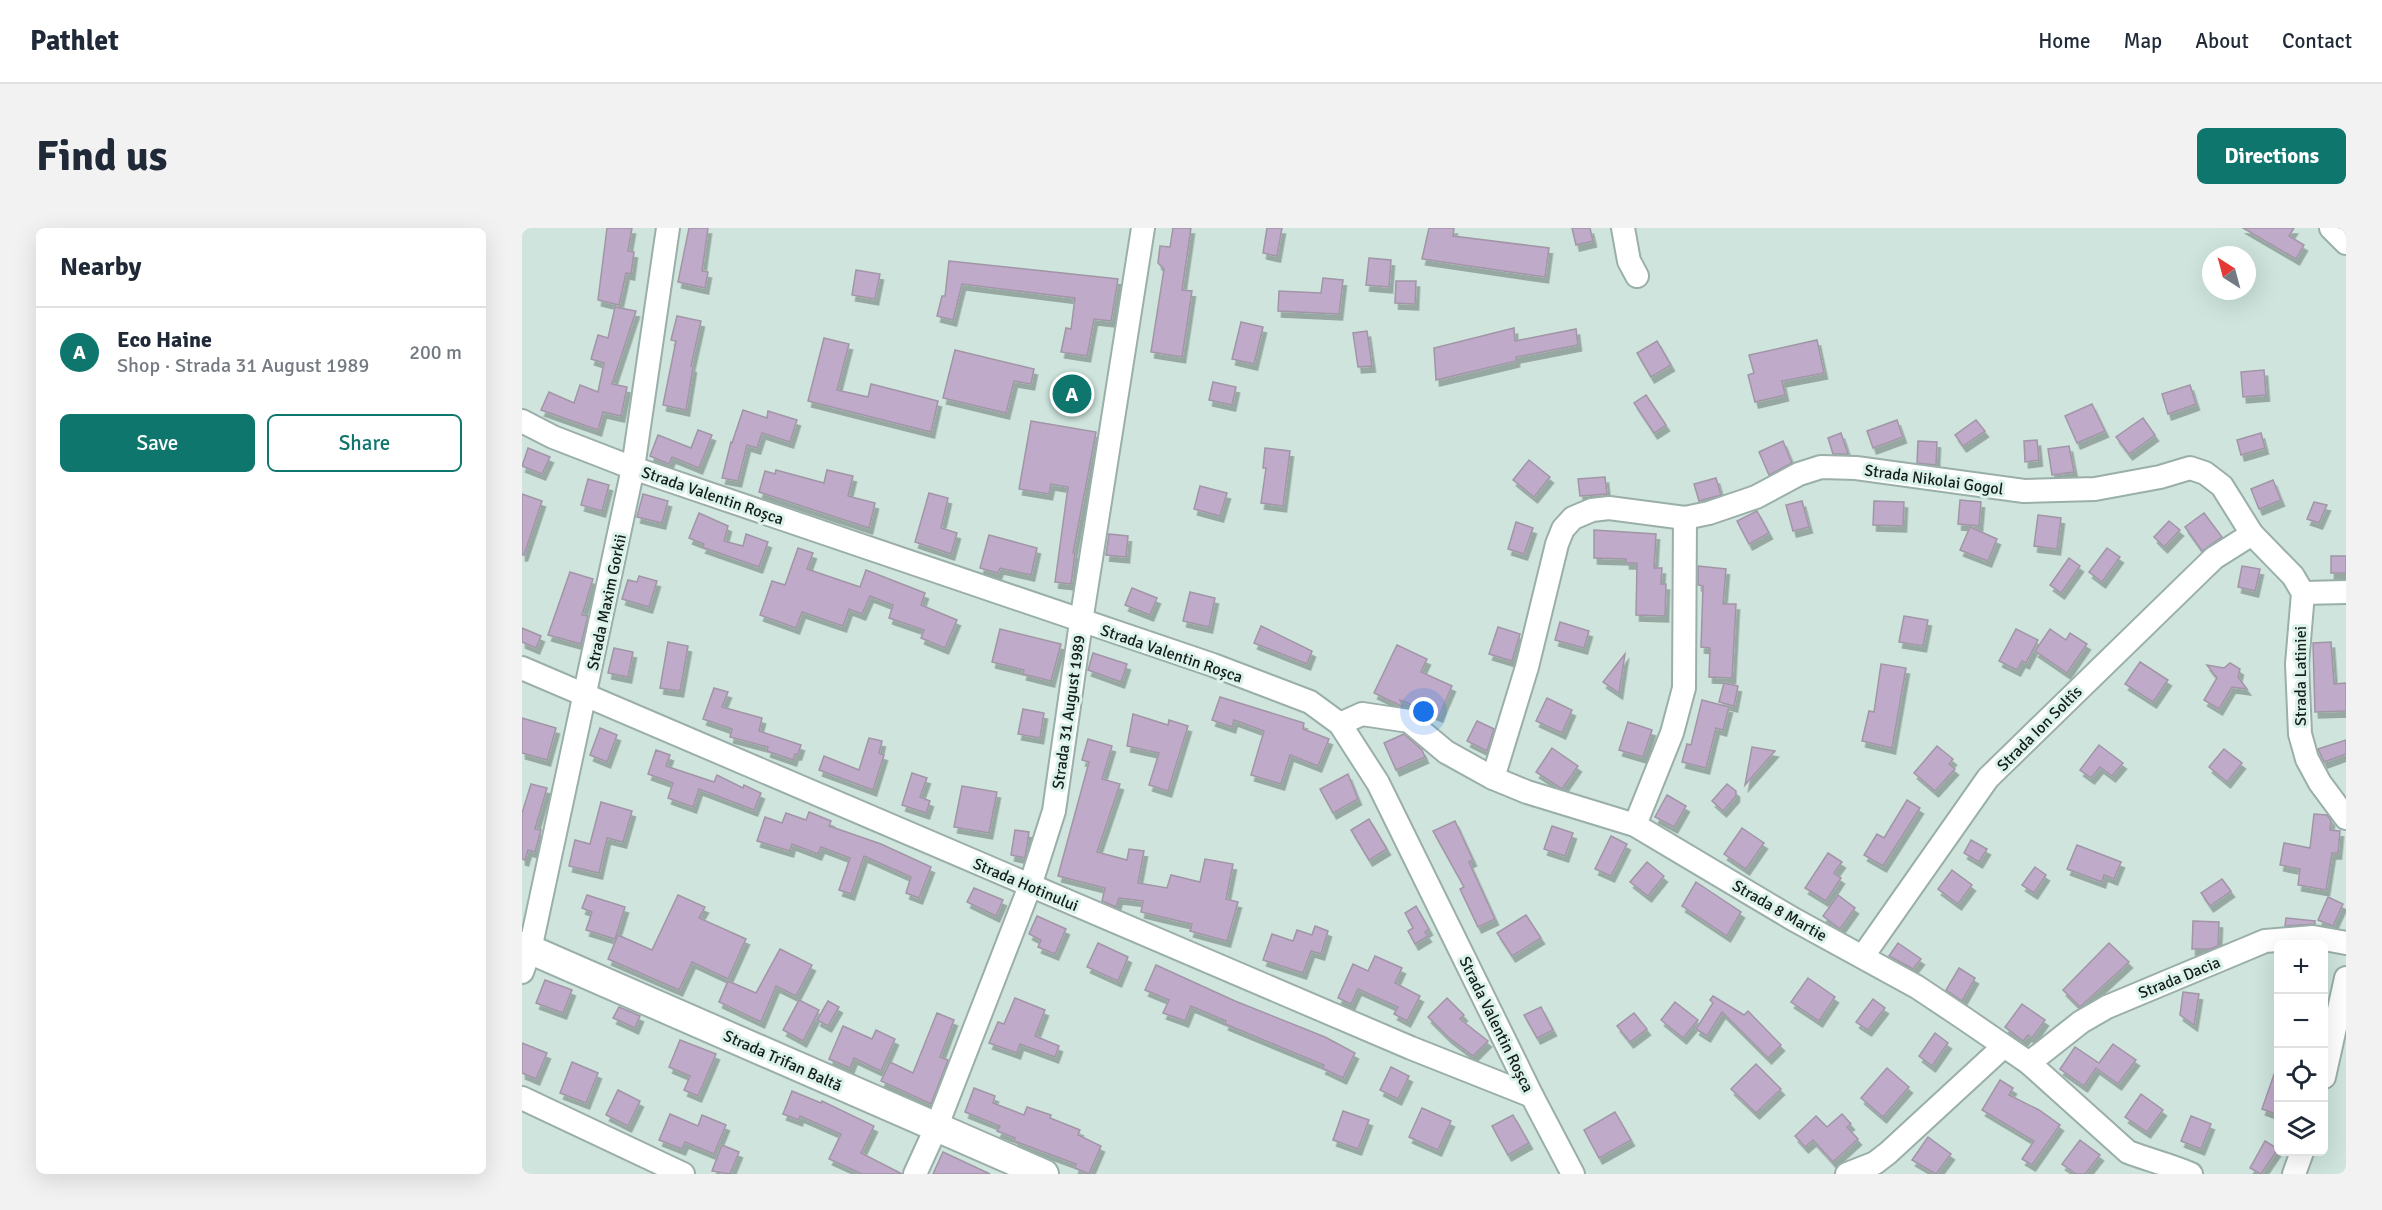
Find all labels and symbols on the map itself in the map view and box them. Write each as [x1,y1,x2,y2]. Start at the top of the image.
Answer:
north arrow [2202,246,2256,300]
pin: A [1052,372,1092,416]
street label: Strada Nikolai Gogol [1863,460,2005,500]
street label: Strada Valentin Roșca [639,462,786,530]
street label: Strada Maxim Gorkii [583,532,631,672]
street label: Strada Valentin Roșca [1098,620,1245,688]
street label: Strada Latiniei [2291,626,2311,726]
street label: Strada 31 August 1989 [1048,634,1090,791]
street label: Strada Ion Soltîs [1993,682,2087,776]
your location [1409,697,1438,726]
street label: Strada Hotinului [970,854,1081,916]
street label: Strada 8 Martie [1729,876,1830,946]
street label: Strada Dacia [2135,952,2223,1003]
street label: Strada Valentin Roșca [1454,953,1538,1096]
street label: Strada Trifan Baltă [720,1026,845,1096]

